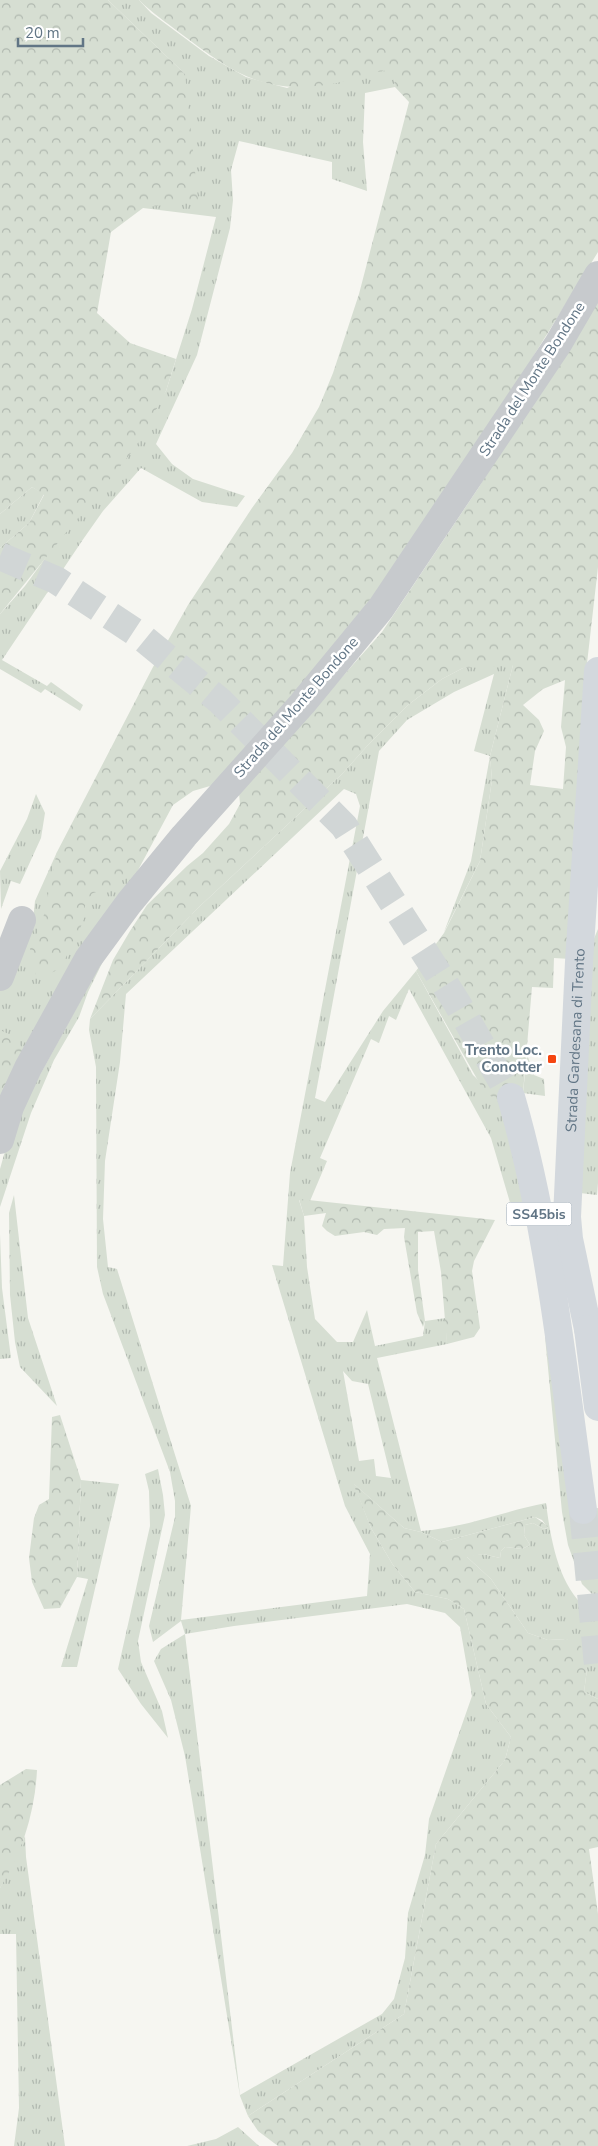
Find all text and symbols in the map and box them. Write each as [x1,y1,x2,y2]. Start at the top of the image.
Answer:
scale bar [18,15,82,47]
text: 20 m [25,23,60,43]
street label: Strada del Monte Bondone [474,298,590,460]
street label: Strada del Monte Bondone [229,632,363,782]
street label: Strada Gardesana di Trento [561,948,590,1133]
place label: Trento Loc. Conotter [465,1040,542,1077]
marker: Trento Loc. Conotter [546,1053,558,1065]
road number: SS45bis [506,1202,572,1226]

